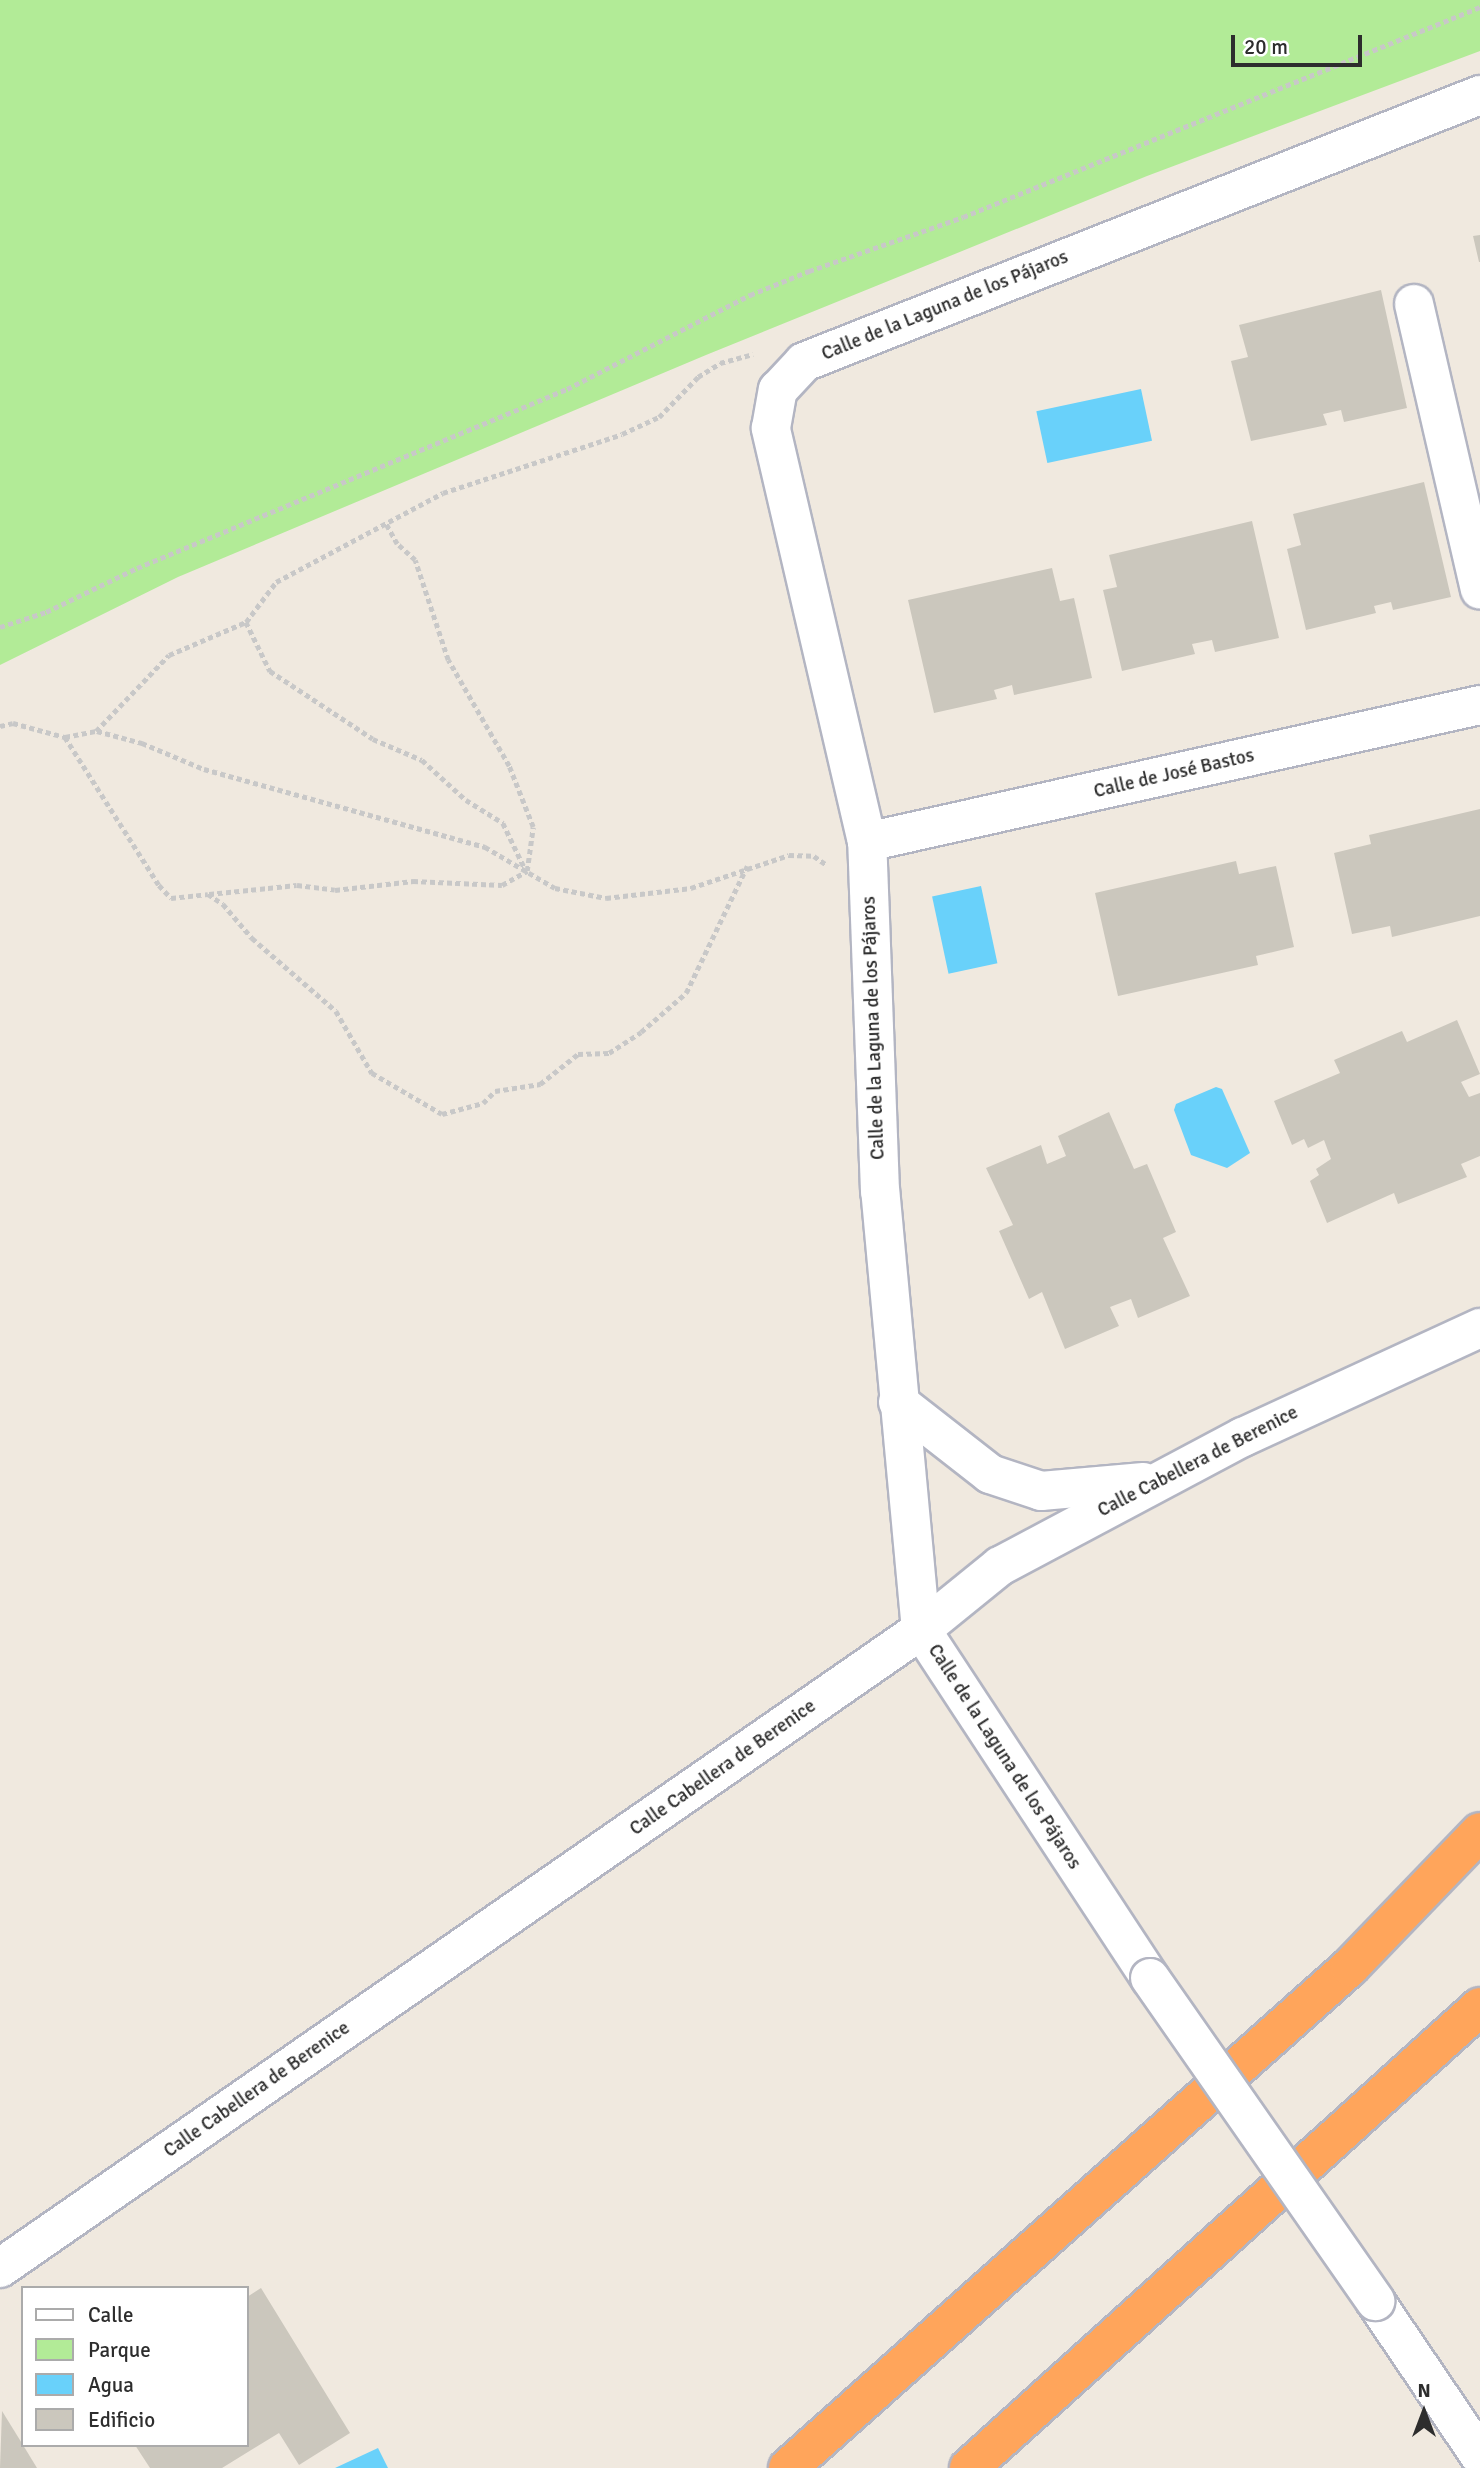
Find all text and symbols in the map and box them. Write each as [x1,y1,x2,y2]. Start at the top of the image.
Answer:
scale bar [1235,21,1366,65]
text: 20 m [1244,34,1288,60]
street label: Calle de la Laguna de los Pájaros [818,246,1072,366]
street label: Calle de José Bastos [1092,744,1256,804]
street label: Calle de la Laguna de los Pájaros [858,896,890,1160]
street label: Calle Cabellera de Berenice [1094,1402,1302,1522]
street label: Calle de la Laguna de los Pájaros [923,1640,1085,1874]
street label: Calle Cabellera de Berenice [626,1695,820,1841]
street label: Calle Cabellera de Berenice [160,2017,354,2163]
legend [21,2286,248,2447]
text: Calle [88,2302,134,2328]
text: Parque [88,2337,151,2363]
text: Agua [88,2372,134,2398]
north arrow [1389,2377,1459,2447]
text: N [1417,2379,1431,2403]
text: Edificio [88,2407,155,2433]

